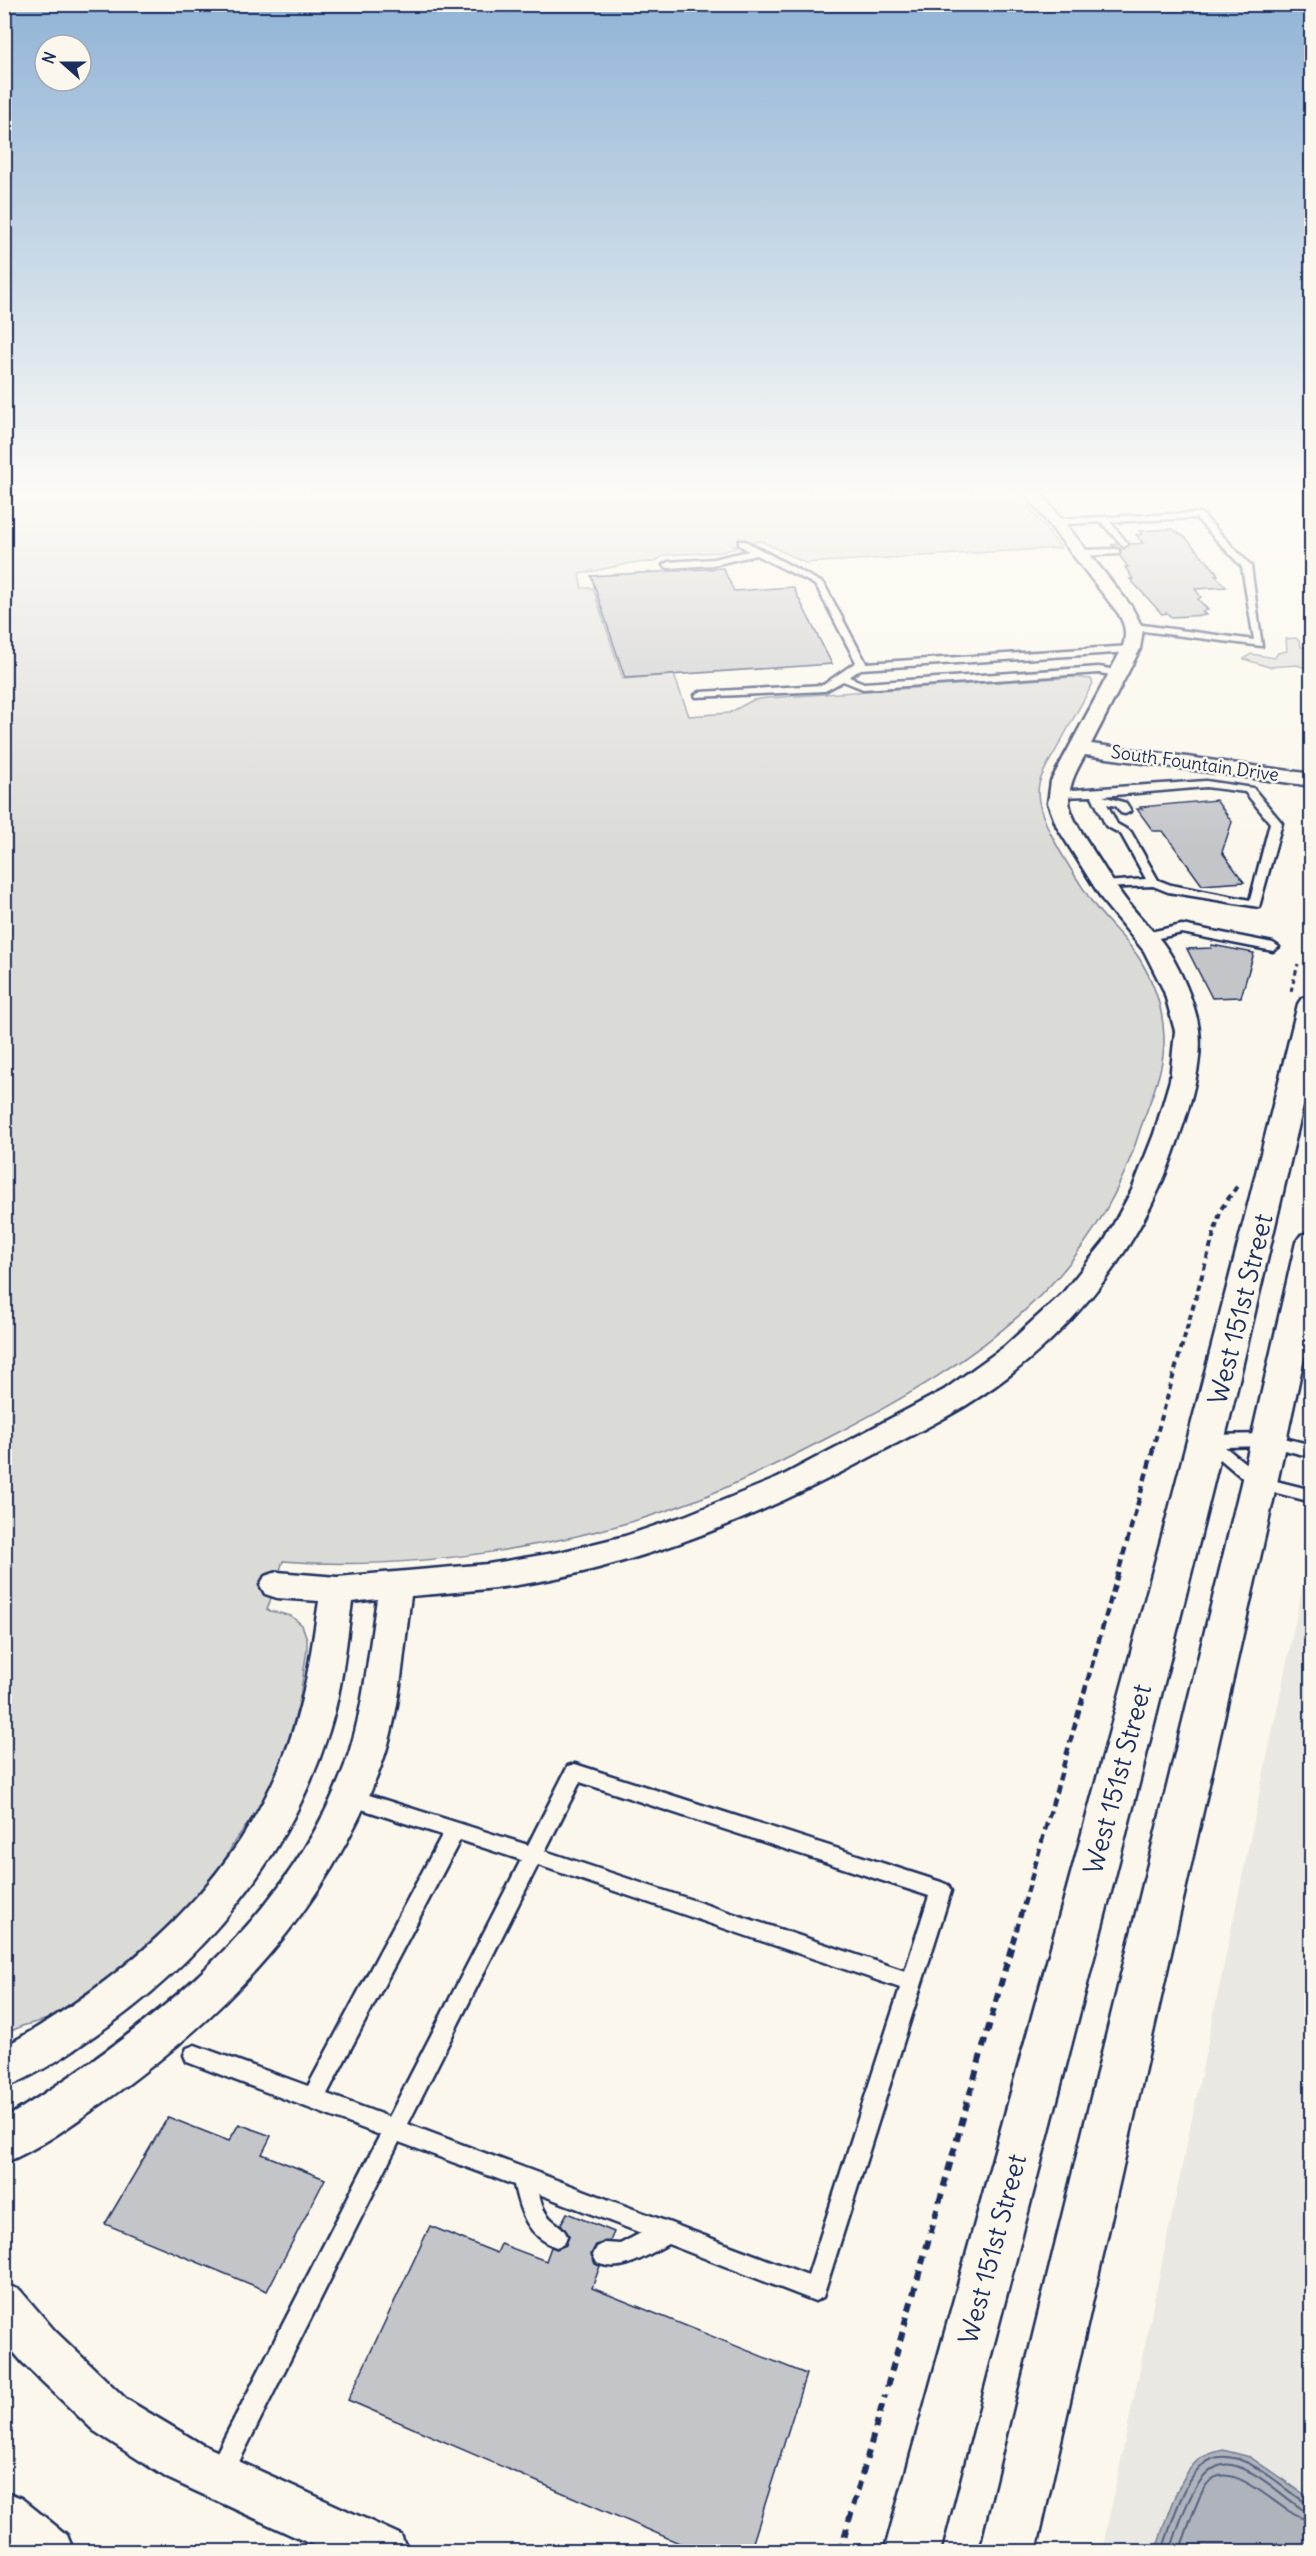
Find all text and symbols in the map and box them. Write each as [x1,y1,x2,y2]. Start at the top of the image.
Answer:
north arrow [33,33,93,93]
text: N [38,49,60,66]
street label: South Fountain Drive [1110,740,1280,786]
street label: West 151st Street [1200,1210,1280,1408]
street label: West 151st Street [1076,1680,1158,1878]
street label: West 151st Street [951,2150,1033,2348]

